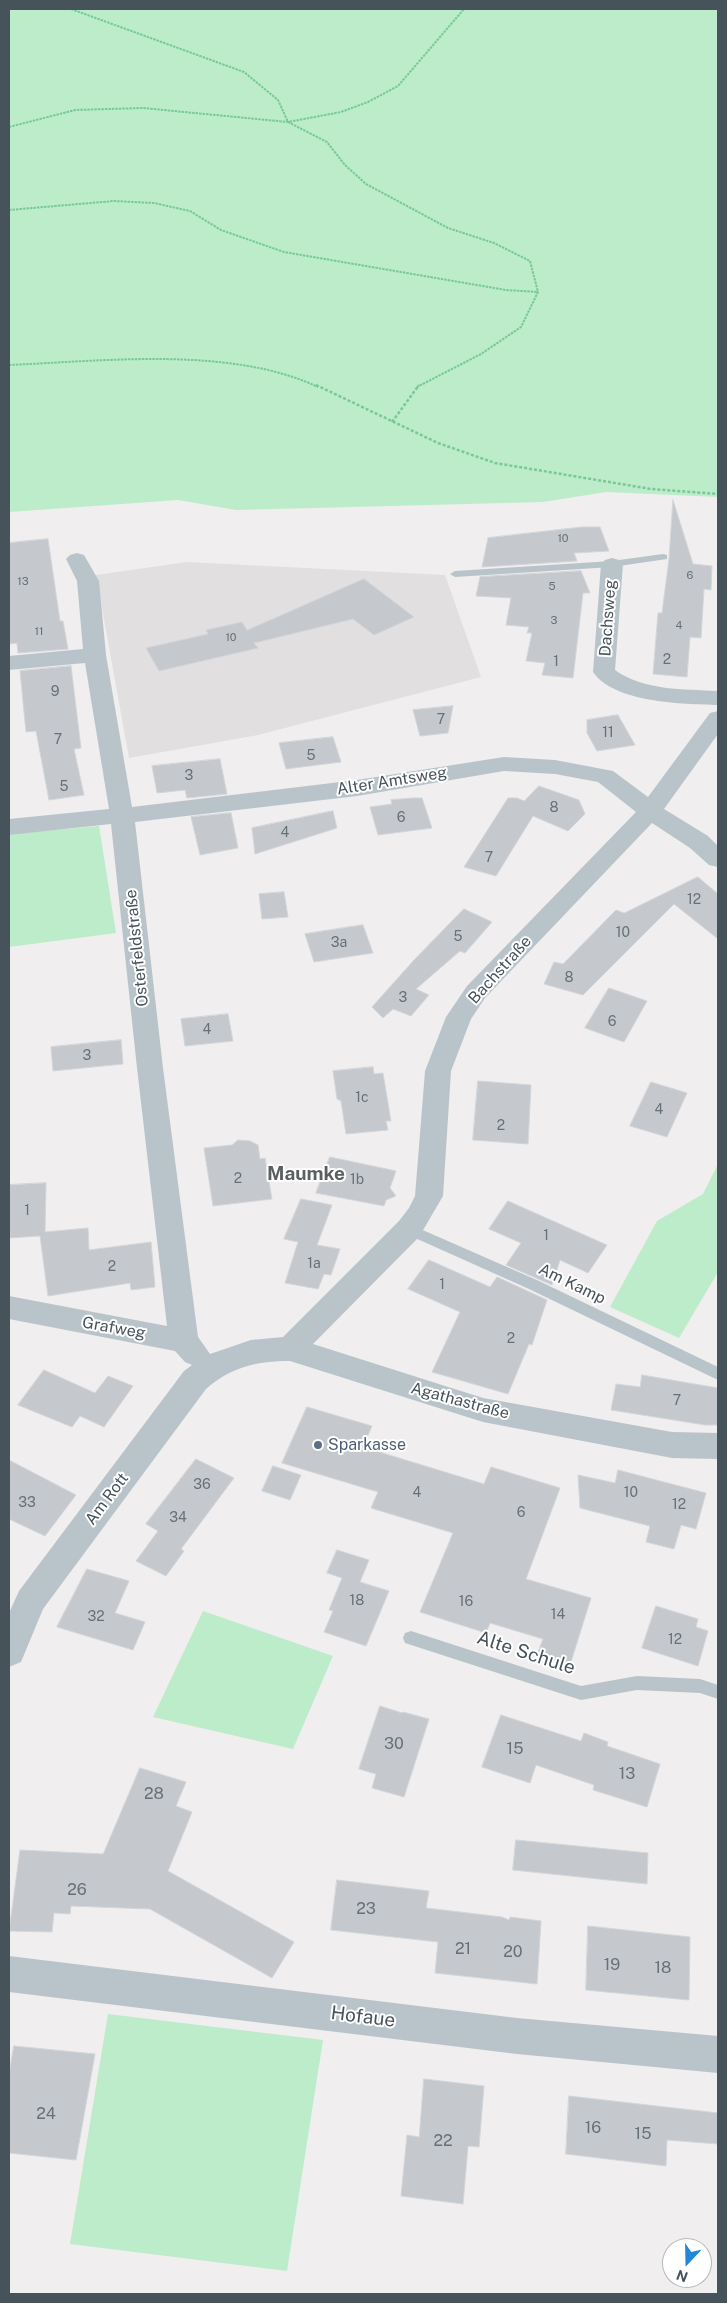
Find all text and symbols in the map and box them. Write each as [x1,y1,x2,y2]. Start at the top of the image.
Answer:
house number: 10 [557,532,569,546]
house number: 6 [687,569,693,583]
house number: 13 [17,575,29,589]
street label: Dachsweg [596,579,620,657]
house number: 5 [548,580,556,594]
house number: 3 [551,614,557,628]
house number: 4 [676,619,682,633]
house number: 11 [35,625,43,639]
house number: 10 [225,631,237,645]
house number: 2 [663,652,671,668]
house number: 1 [553,654,559,670]
house number: 9 [51,684,59,700]
house number: 7 [437,712,445,728]
house number: 11 [602,725,614,741]
house number: 7 [54,732,62,748]
house number: 5 [307,748,315,764]
street label: Alter Amtsweg [336,763,448,799]
house number: 3 [185,768,193,784]
house number: 5 [60,779,68,795]
house number: 8 [549,800,559,816]
house number: 6 [397,810,405,826]
house number: 4 [281,825,289,841]
house number: 7 [485,850,493,866]
street label: Osterfeldstraße [121,888,153,1008]
house number: 12 [687,892,701,908]
house number: 10 [616,925,630,941]
house number: 5 [454,929,462,945]
street label: Bachstraße [465,932,535,1008]
house number: 3a [331,935,347,951]
house number: 8 [564,970,574,986]
house number: 3 [399,990,407,1006]
house number: 6 [608,1014,616,1030]
house number: 4 [203,1022,211,1038]
house number: 3 [83,1048,91,1064]
house number: 1c [355,1090,369,1106]
house number: 4 [655,1102,663,1118]
house number: 2 [497,1118,505,1134]
district label: Maumke [267,1163,345,1185]
house number: 2 [234,1171,242,1187]
house number: 1b [350,1172,364,1188]
house number: 1 [24,1203,30,1219]
house number: 1 [543,1228,549,1244]
house number: 1a [307,1256,321,1272]
house number: 2 [108,1259,116,1275]
street label: Am Kamp [535,1260,609,1308]
house number: 1 [439,1277,445,1293]
street label: Grafweg [81,1313,147,1343]
house number: 2 [507,1331,515,1347]
street label: Agathastraße [409,1379,511,1423]
house number: 7 [673,1393,681,1409]
place label: Sparkasse [328,1435,406,1455]
marker: Sparkasse [312,1439,324,1451]
street label: Am Rott [81,1469,133,1529]
house number: 36 [193,1477,211,1493]
house number: 4 [413,1485,421,1501]
house number: 10 [624,1485,638,1501]
house number: 33 [18,1495,36,1511]
house number: 12 [672,1497,686,1513]
house number: 6 [517,1505,525,1521]
house number: 34 [169,1510,187,1526]
house number: 18 [350,1593,364,1609]
house number: 16 [459,1594,473,1610]
house number: 14 [551,1607,565,1623]
house number: 32 [87,1609,105,1625]
street label: Alte Schule [474,1626,578,1680]
house number: 12 [668,1632,682,1648]
house number: 30 [384,1734,404,1754]
house number: 15 [507,1739,523,1759]
house number: 13 [619,1764,635,1784]
house number: 28 [144,1784,164,1804]
house number: 26 [67,1880,87,1900]
house number: 23 [356,1899,376,1919]
house number: 21 [455,1939,471,1959]
house number: 20 [503,1942,523,1962]
house number: 19 [604,1955,620,1975]
house number: 18 [655,1958,671,1978]
street label: Hofaue [330,2002,396,2032]
house number: 24 [36,2104,56,2124]
house number: 16 [585,2118,601,2138]
house number: 15 [635,2124,651,2144]
house number: 22 [433,2131,453,2151]
north arrow [662,2238,712,2288]
text: N [674,2267,690,2286]

